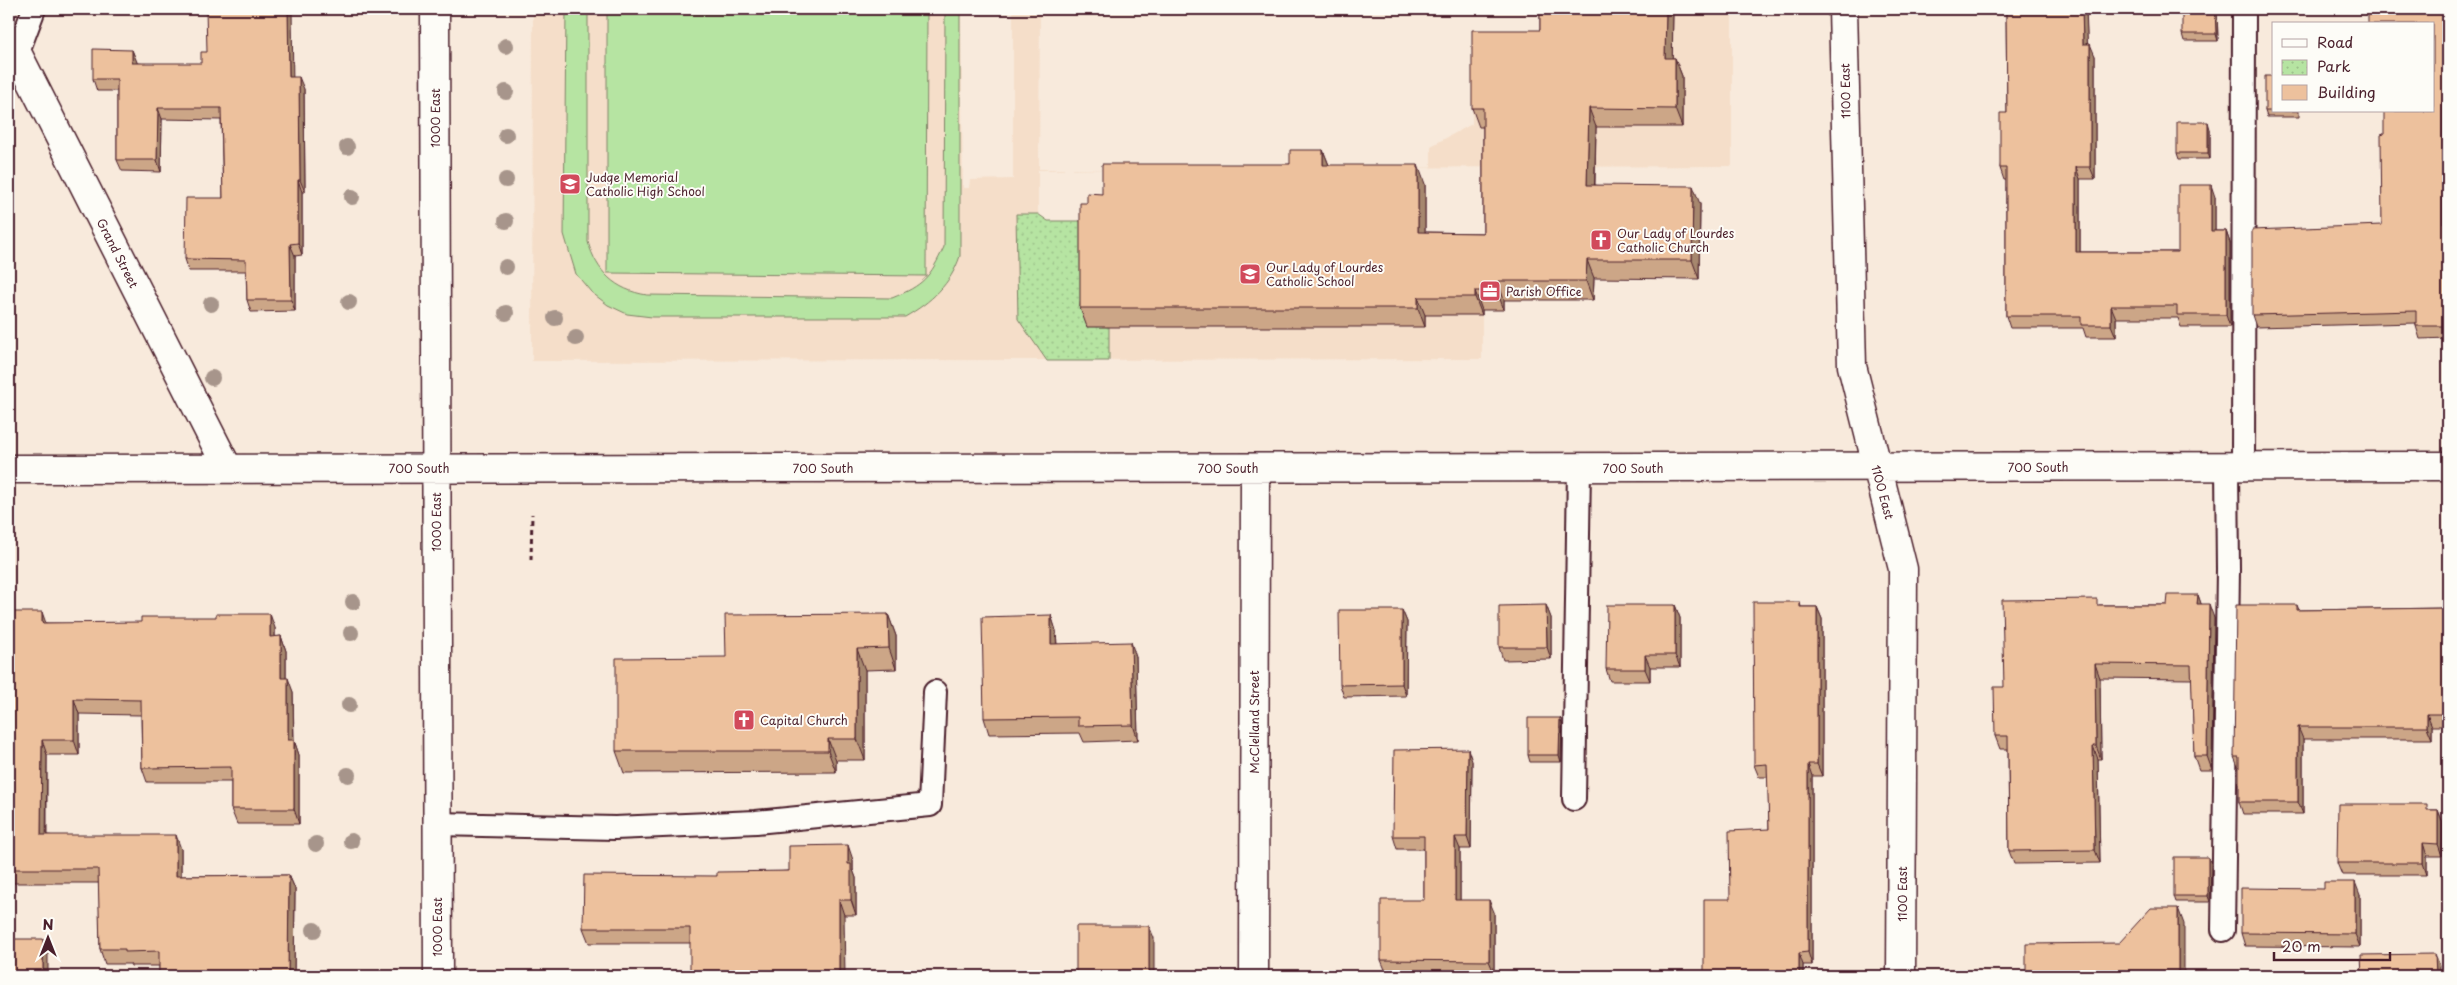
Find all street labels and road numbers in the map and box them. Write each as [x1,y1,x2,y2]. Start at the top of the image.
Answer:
street label: 1100 East [1836,63,1854,119]
street label: 1000 East [426,88,444,148]
street label: Grand Street [93,215,143,291]
street label: 700 South [2007,458,2069,476]
street label: 700 South [388,459,450,477]
street label: 700 South [792,459,854,477]
street label: 700 South [1197,459,1259,477]
street label: 700 South [1602,459,1664,477]
street label: 1100 East [1867,463,1899,521]
street label: 1000 East [427,492,445,552]
street label: McClelland Street [1245,670,1263,774]
street label: 1100 East [1893,866,1911,922]
street label: 1000 East [428,897,446,957]

